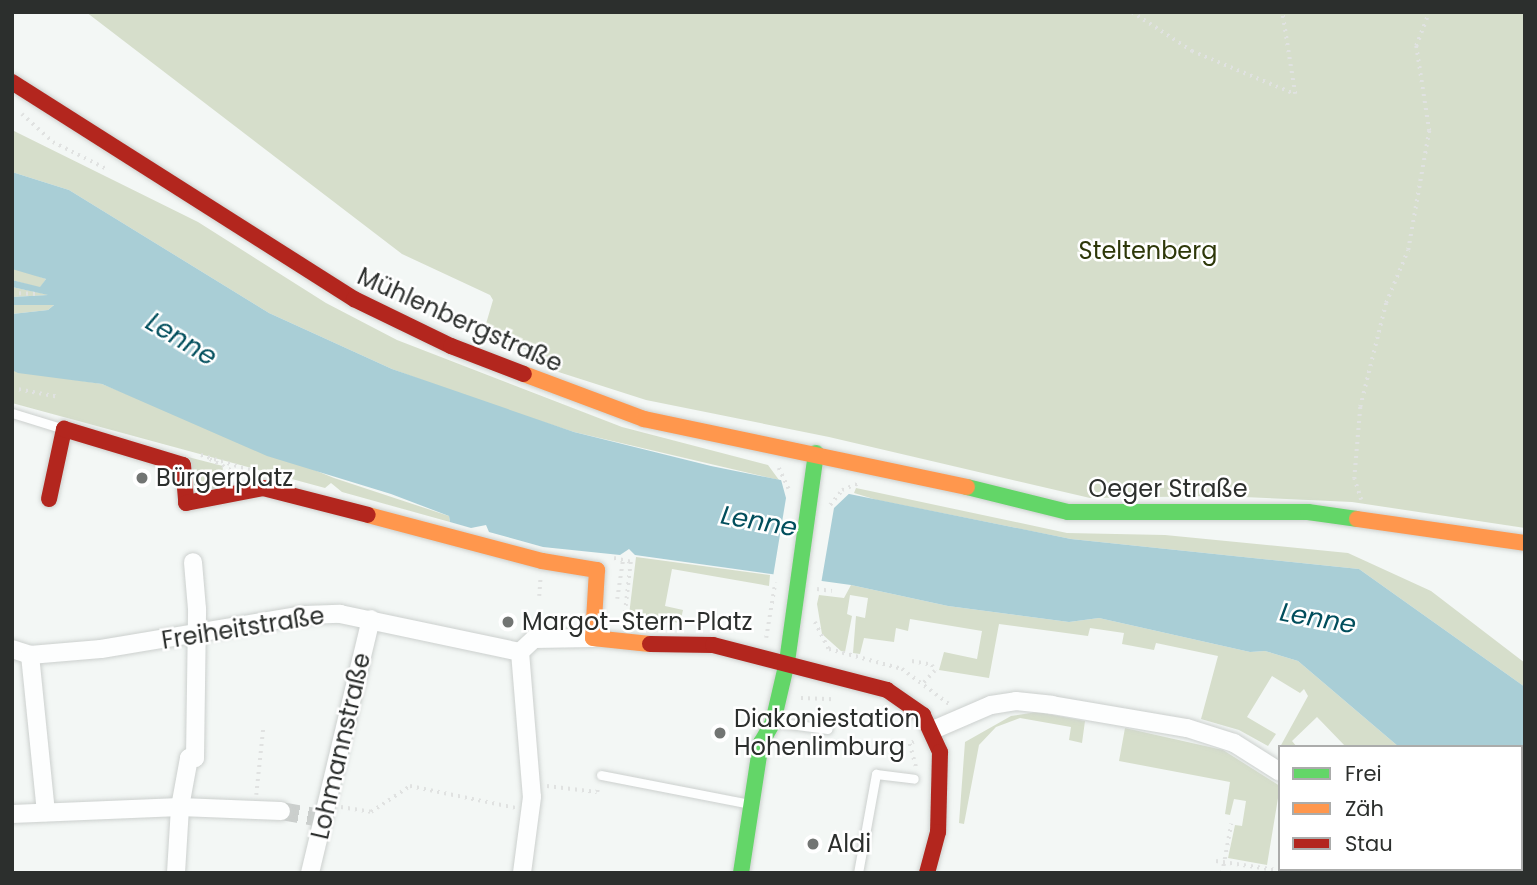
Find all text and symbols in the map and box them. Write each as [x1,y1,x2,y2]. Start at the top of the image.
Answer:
park label: Steltenberg [1079,237,1217,265]
street label: Mühlenbergstraße [353,262,567,378]
water label: Lenne [140,307,222,373]
place label: Bürgerplatz [156,464,293,492]
marker: Bürgerplatz [134,470,150,486]
street label: Oeger Straße [1088,475,1248,503]
water label: Lenne [718,500,800,544]
water label: Lenne [1277,597,1359,641]
street label: Freiheitstraße [160,601,326,655]
place label: Margot-Stern-Platz [522,608,752,636]
marker: Margot-Stern-Platz [500,614,516,630]
street label: Lohmannstraße [306,650,376,842]
place label: Diakoniestation Hohenlimburg [734,705,920,761]
marker: Diakoniestation Hohenlimburg [712,725,728,741]
legend [1278,745,1523,871]
text: Frei [1345,759,1382,788]
text: Zäh [1345,794,1384,823]
text: Stau [1345,829,1393,858]
place label: Aldi [827,830,871,858]
marker: Aldi [805,836,821,852]

